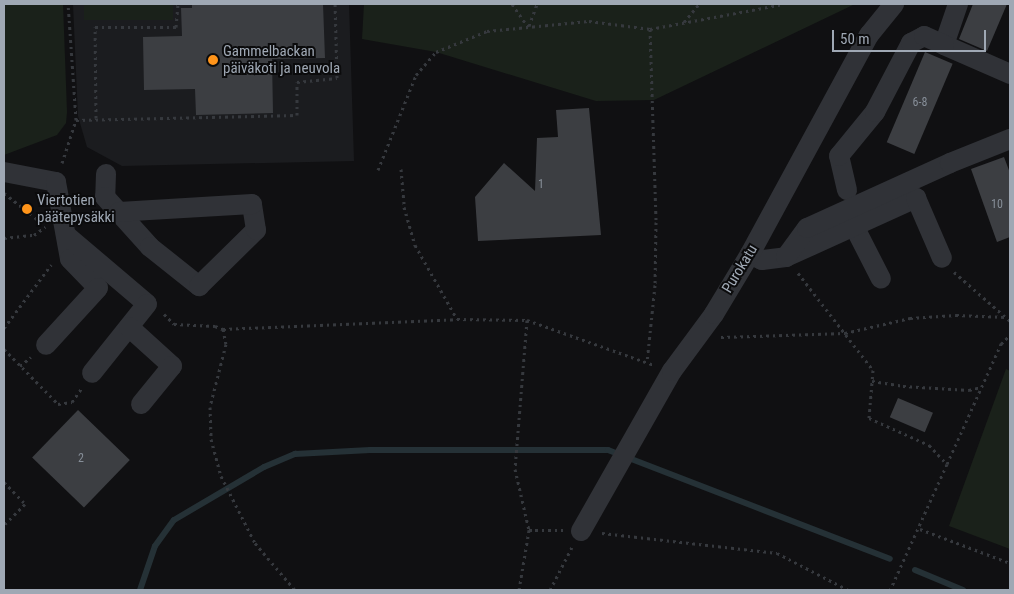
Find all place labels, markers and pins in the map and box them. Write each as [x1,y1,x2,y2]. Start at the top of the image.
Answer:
place label: Gammelbackan päiväkoti ja neuvola [223,42,340,77]
marker: Gammelbackan päiväkoti ja neuvola [207,54,219,66]
place label: Viertotien päätepysäkki [37,191,115,226]
marker: Viertotien päätepysäkki [21,203,33,215]

